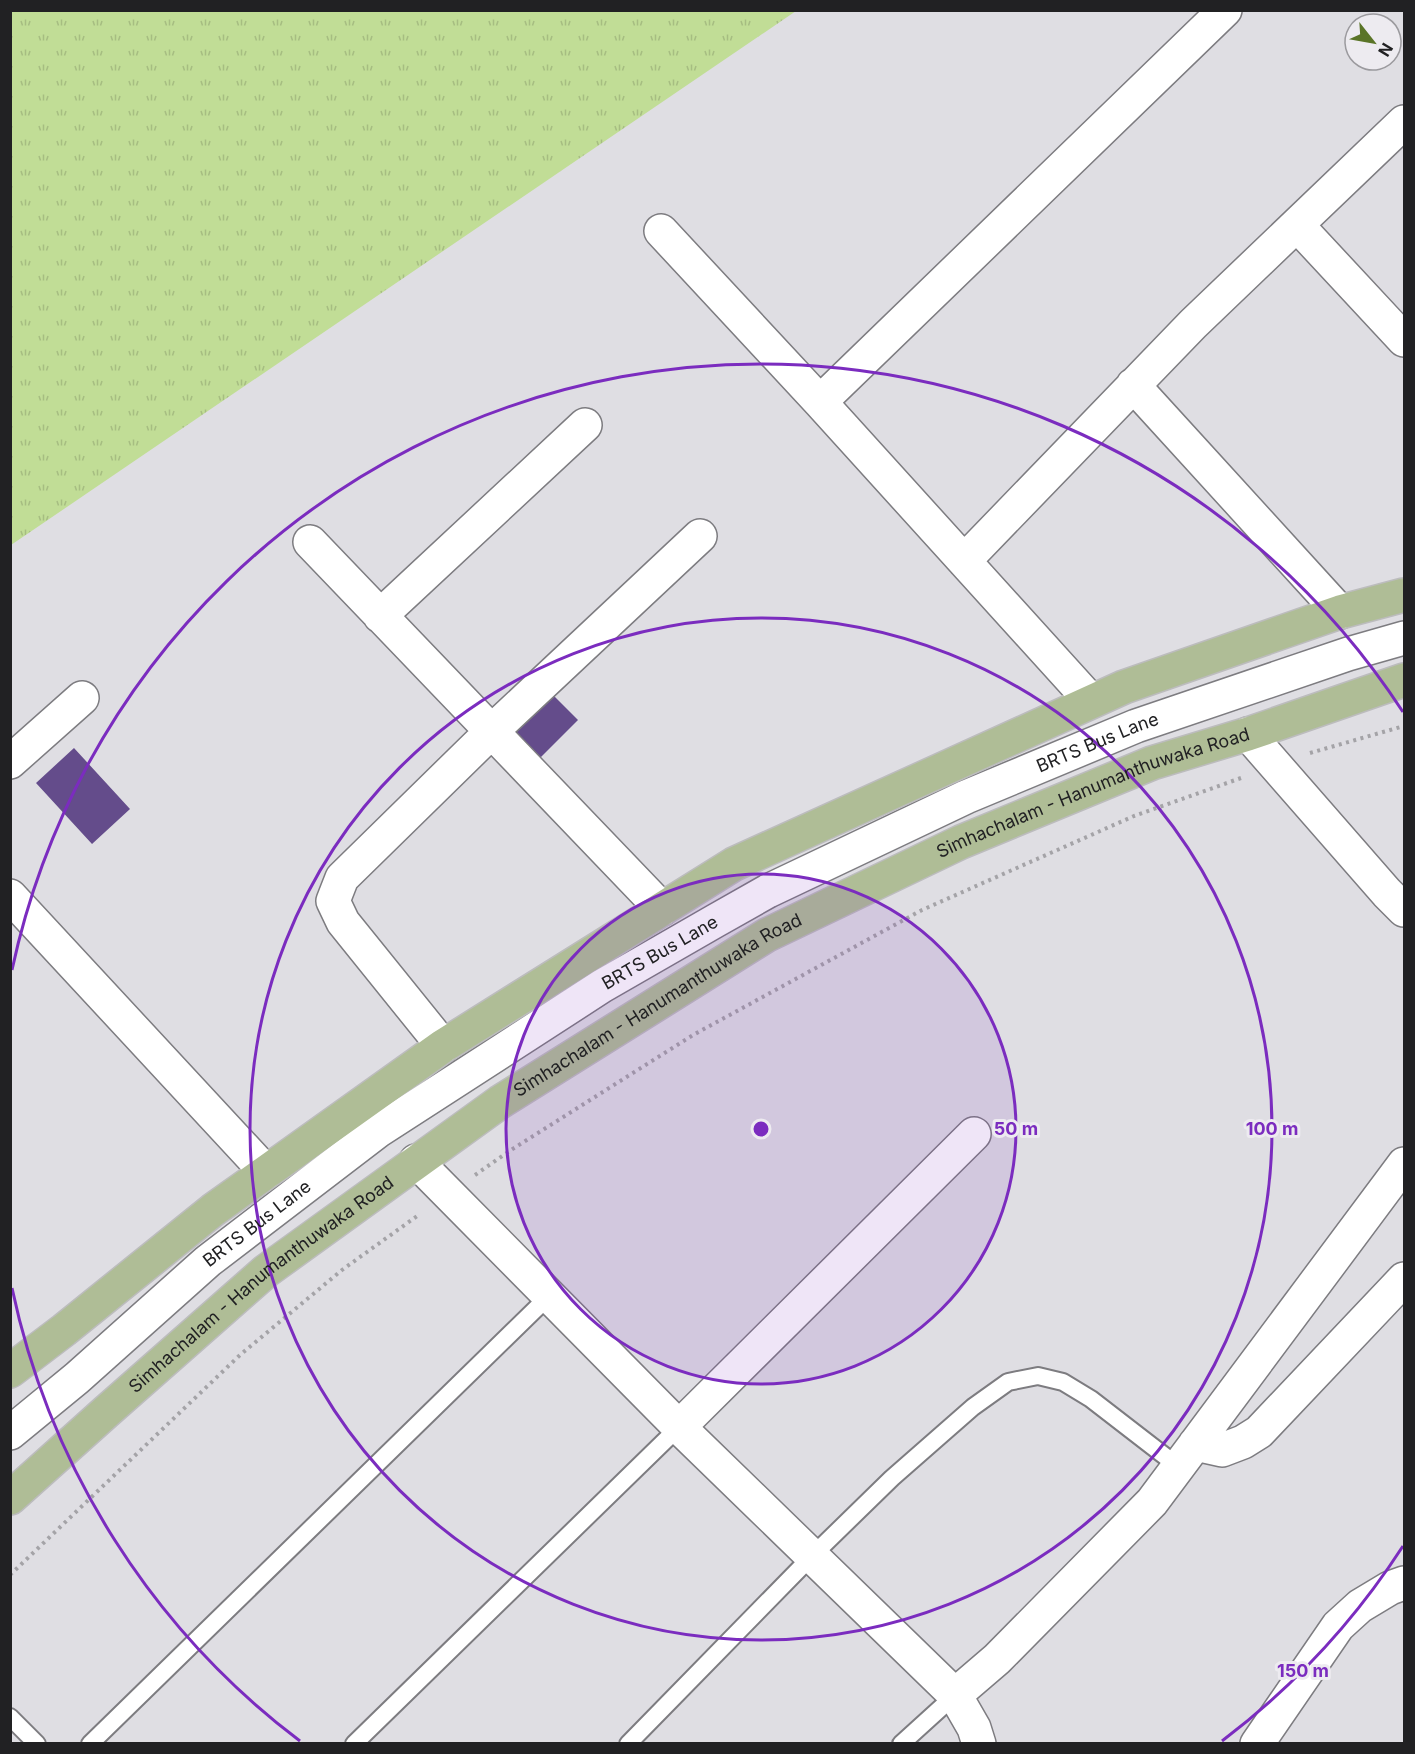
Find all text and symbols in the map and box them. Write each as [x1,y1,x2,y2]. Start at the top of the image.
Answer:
north arrow [1343,12,1403,72]
text: N [1374,39,1398,60]
street label: BRTS Bus Lane [1033,708,1161,776]
street label: Simhachalam - Hanumanthuwaka Road [933,723,1252,862]
street label: Simhachalam - Hanumanthuwaka Road [510,909,805,1101]
street label: BRTS Bus Lane [598,911,721,994]
text: 50 m [994,1118,1038,1139]
text: 100 m [1246,1118,1298,1139]
centre of rings [751,1119,771,1139]
street label: Simhachalam - Hanumanthuwaka Road [124,1171,397,1397]
street label: BRTS Bus Lane [199,1175,315,1271]
text: 150 m [1277,1660,1329,1681]

